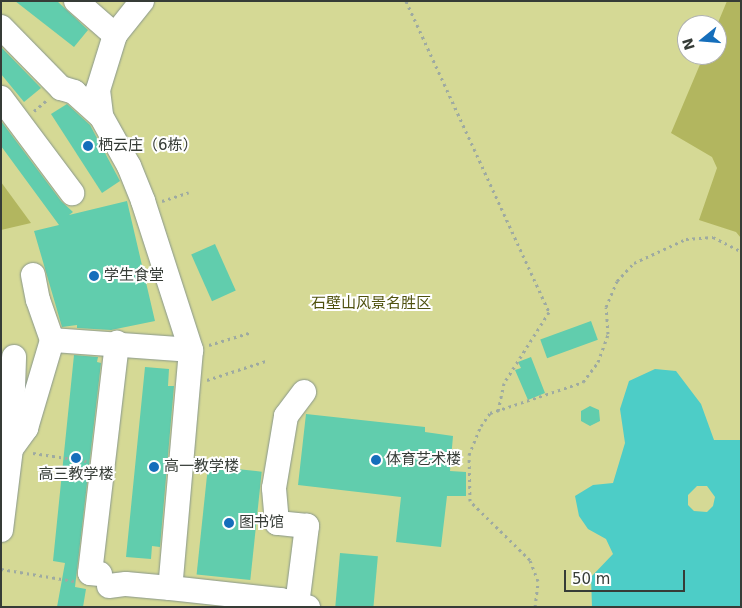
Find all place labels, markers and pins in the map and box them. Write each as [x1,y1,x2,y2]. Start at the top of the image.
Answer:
place label: 栖云庄（6栋） [98,137,198,155]
marker: 栖云庄（6栋） [82,140,94,152]
place label: 学生食堂 [104,267,164,285]
marker: 学生食堂 [88,270,100,282]
place label: 体育艺术楼 [386,451,461,469]
marker: 高三教学楼 [70,452,82,464]
marker: 体育艺术楼 [370,454,382,466]
place label: 高一教学楼 [164,458,239,476]
marker: 高一教学楼 [148,461,160,473]
place label: 高三教学楼 [39,466,113,484]
place label: 图书馆 [239,514,284,532]
marker: 图书馆 [223,517,235,529]

